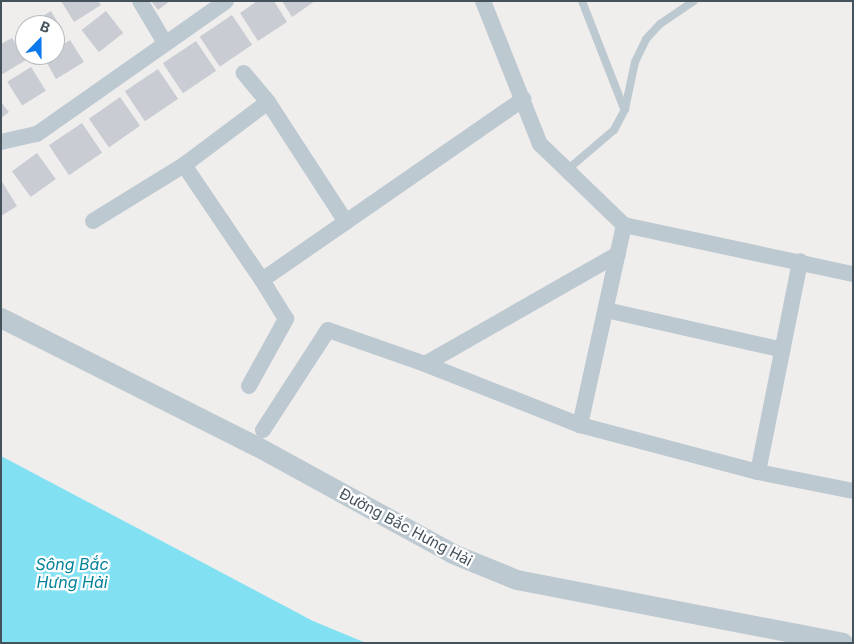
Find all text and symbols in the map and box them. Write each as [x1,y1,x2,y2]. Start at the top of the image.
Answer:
north arrow [15,15,65,65]
text: B [38,17,53,36]
street label: Đường Bắc Hưng Hải [337,484,475,570]
water label: Sông Bắc Hưng Hải [35,554,109,592]

